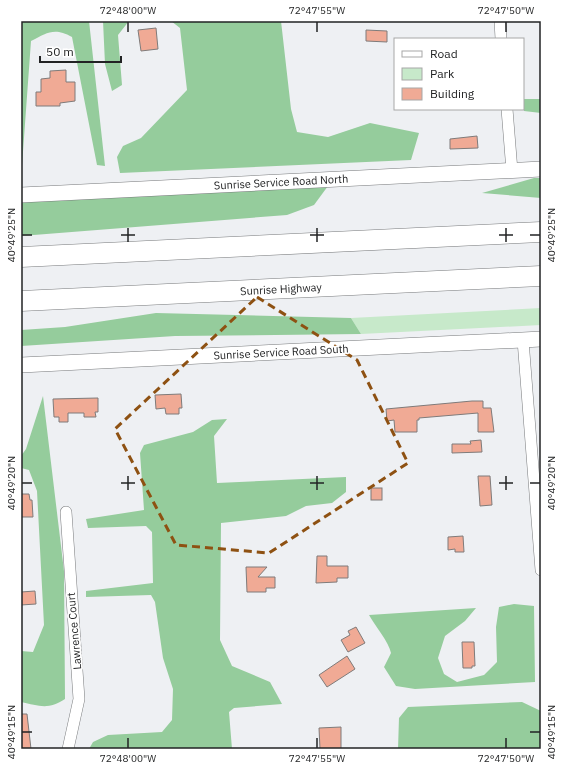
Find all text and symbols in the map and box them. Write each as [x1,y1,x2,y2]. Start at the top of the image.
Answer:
text: 72°48'00"W [100,4,156,17]
text: 72°47'55"W [289,4,345,17]
text: 72°47'50"W [478,4,534,17]
scale bar [40,38,121,64]
legend [394,38,524,110]
text: 50 m [46,44,74,59]
text: Road [430,46,458,61]
text: Park [430,66,455,81]
text: Building [430,86,475,101]
street label: Sunrise Service Road North [213,171,349,193]
text: 40°49'25"N [5,208,18,262]
text: 40°49'25"N [545,208,558,262]
street label: Sunrise Highway [240,280,323,298]
street label: Sunrise Service Road South [213,341,349,363]
text: 40°49'20"N [5,456,18,510]
text: 40°49'20"N [545,456,558,510]
street label: Lawrence Court [64,592,84,670]
text: 40°49'15"N [5,705,18,759]
text: 40°49'15"N [545,705,558,759]
text: 72°48'00"W [100,752,156,765]
text: 72°47'55"W [289,752,345,765]
text: 72°47'50"W [478,752,534,765]

